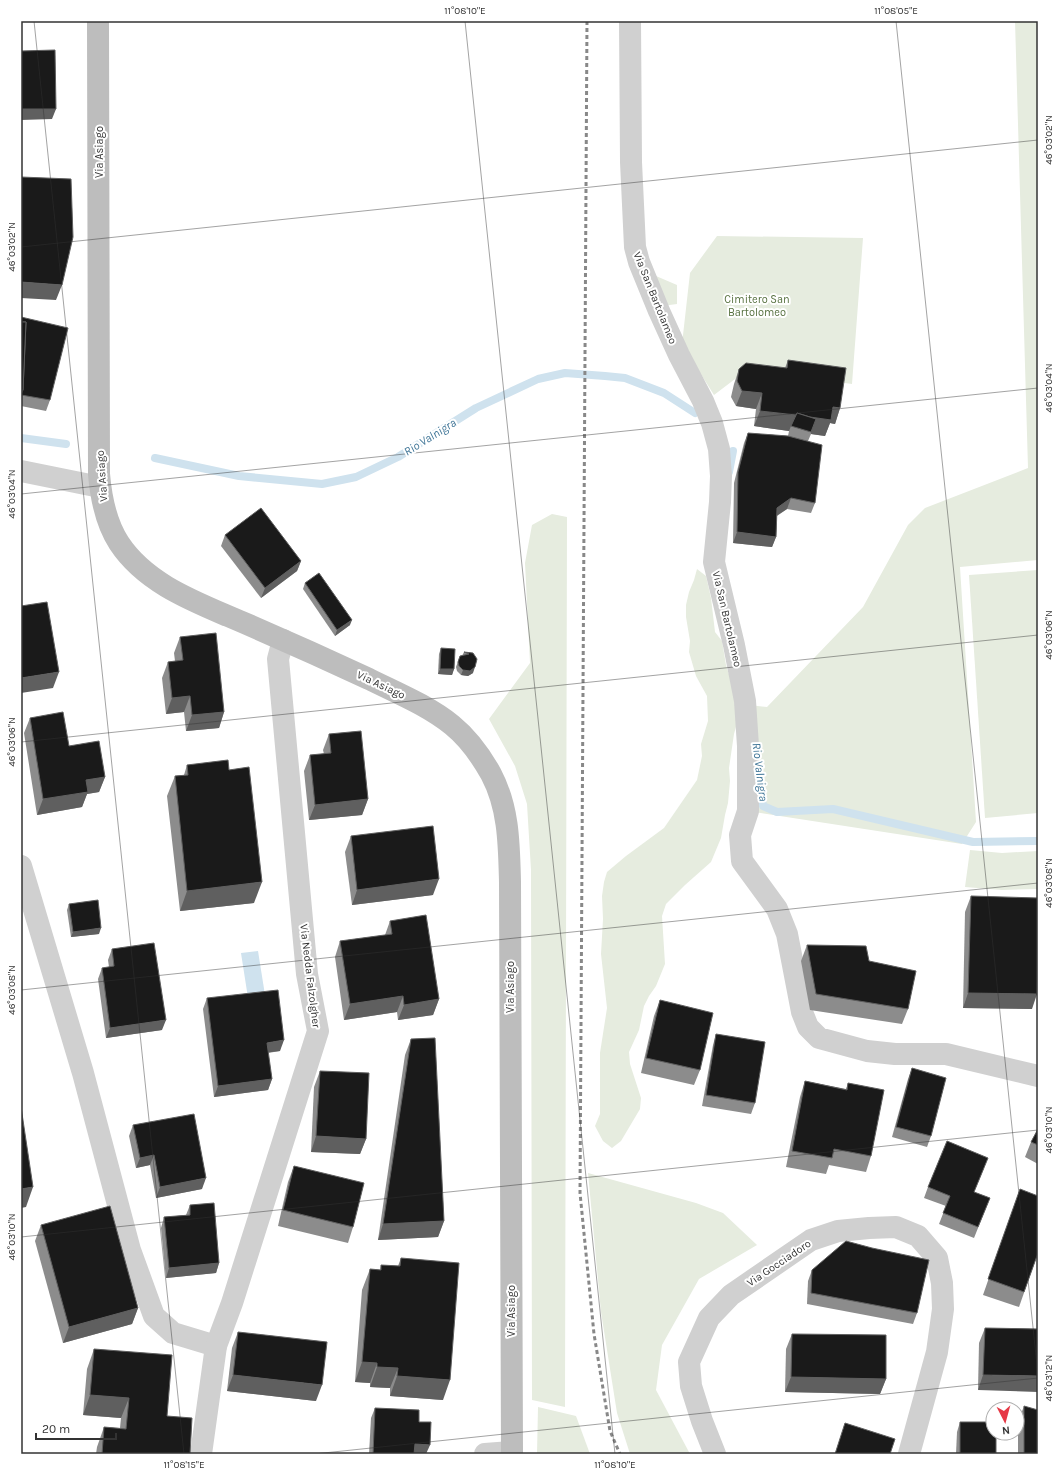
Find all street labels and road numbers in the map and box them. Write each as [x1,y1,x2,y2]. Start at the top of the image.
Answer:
street label: Via Asiago [93,126,106,178]
street label: Via San Bartolameo [631,250,679,346]
street label: Via Asiago [94,450,110,502]
street label: Via San Bartolameo [710,570,744,668]
street label: Via Asiago [355,668,407,702]
street label: Via Nedda Falzolgher [297,923,323,1029]
street label: Via Asiago [504,961,517,1013]
street label: Via Gocciadoro [745,1237,813,1289]
street label: Via Asiago [505,1285,518,1337]

